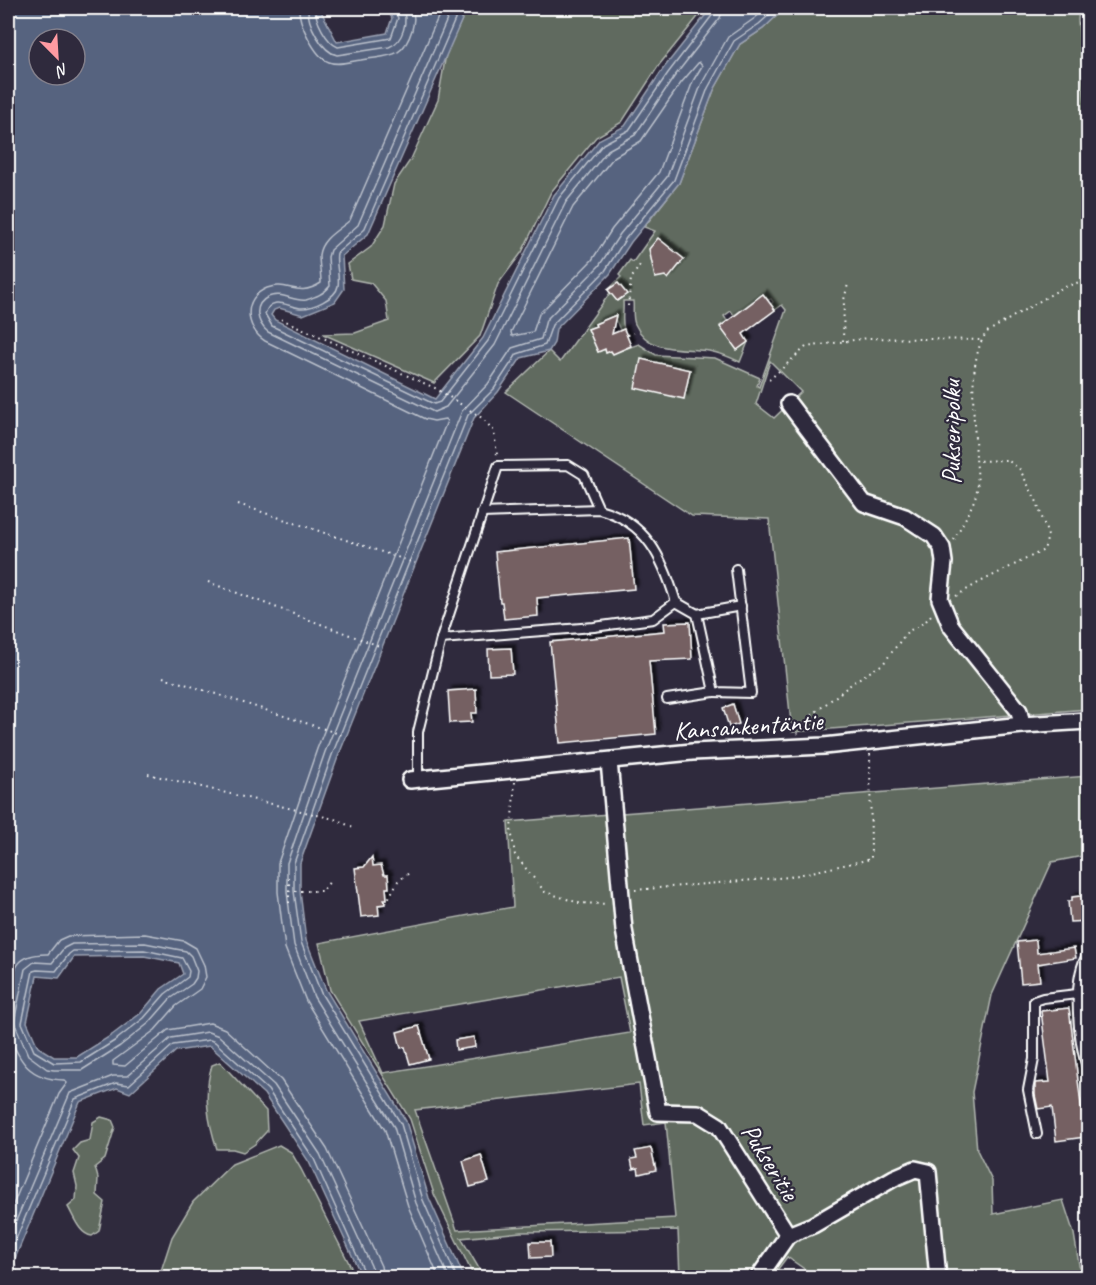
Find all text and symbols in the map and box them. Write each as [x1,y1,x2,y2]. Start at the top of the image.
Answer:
north arrow [27,27,87,87]
text: N [51,59,71,82]
street label: Pukseripolku [935,377,968,484]
street label: Kansankentäntie [672,704,825,748]
street label: Pukseritie [734,1118,807,1208]

